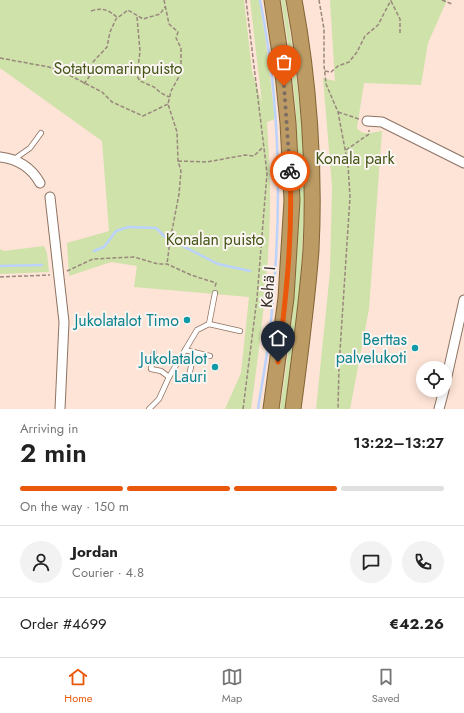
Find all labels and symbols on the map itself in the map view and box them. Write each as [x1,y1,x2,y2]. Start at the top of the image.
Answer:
pin [267,45,301,86]
park label: Sotatuomarinpuisto [54,57,183,80]
park label: Konala park [316,147,395,170]
courier [270,151,310,191]
park label: Konalan puisto [166,228,265,251]
street label: Kehä I [255,265,281,309]
place label: Jukolatalot Timo [72,309,179,332]
marker: Jukolatalot Timo [182,315,192,325]
pin [261,321,295,362]
place label: Berttas palvelukoti [336,328,407,369]
marker: Berttas palvelukoti [410,343,420,353]
place label: Jukolatalot Lauri [138,347,207,388]
marker: Jukolatalot Lauri [210,362,220,372]

